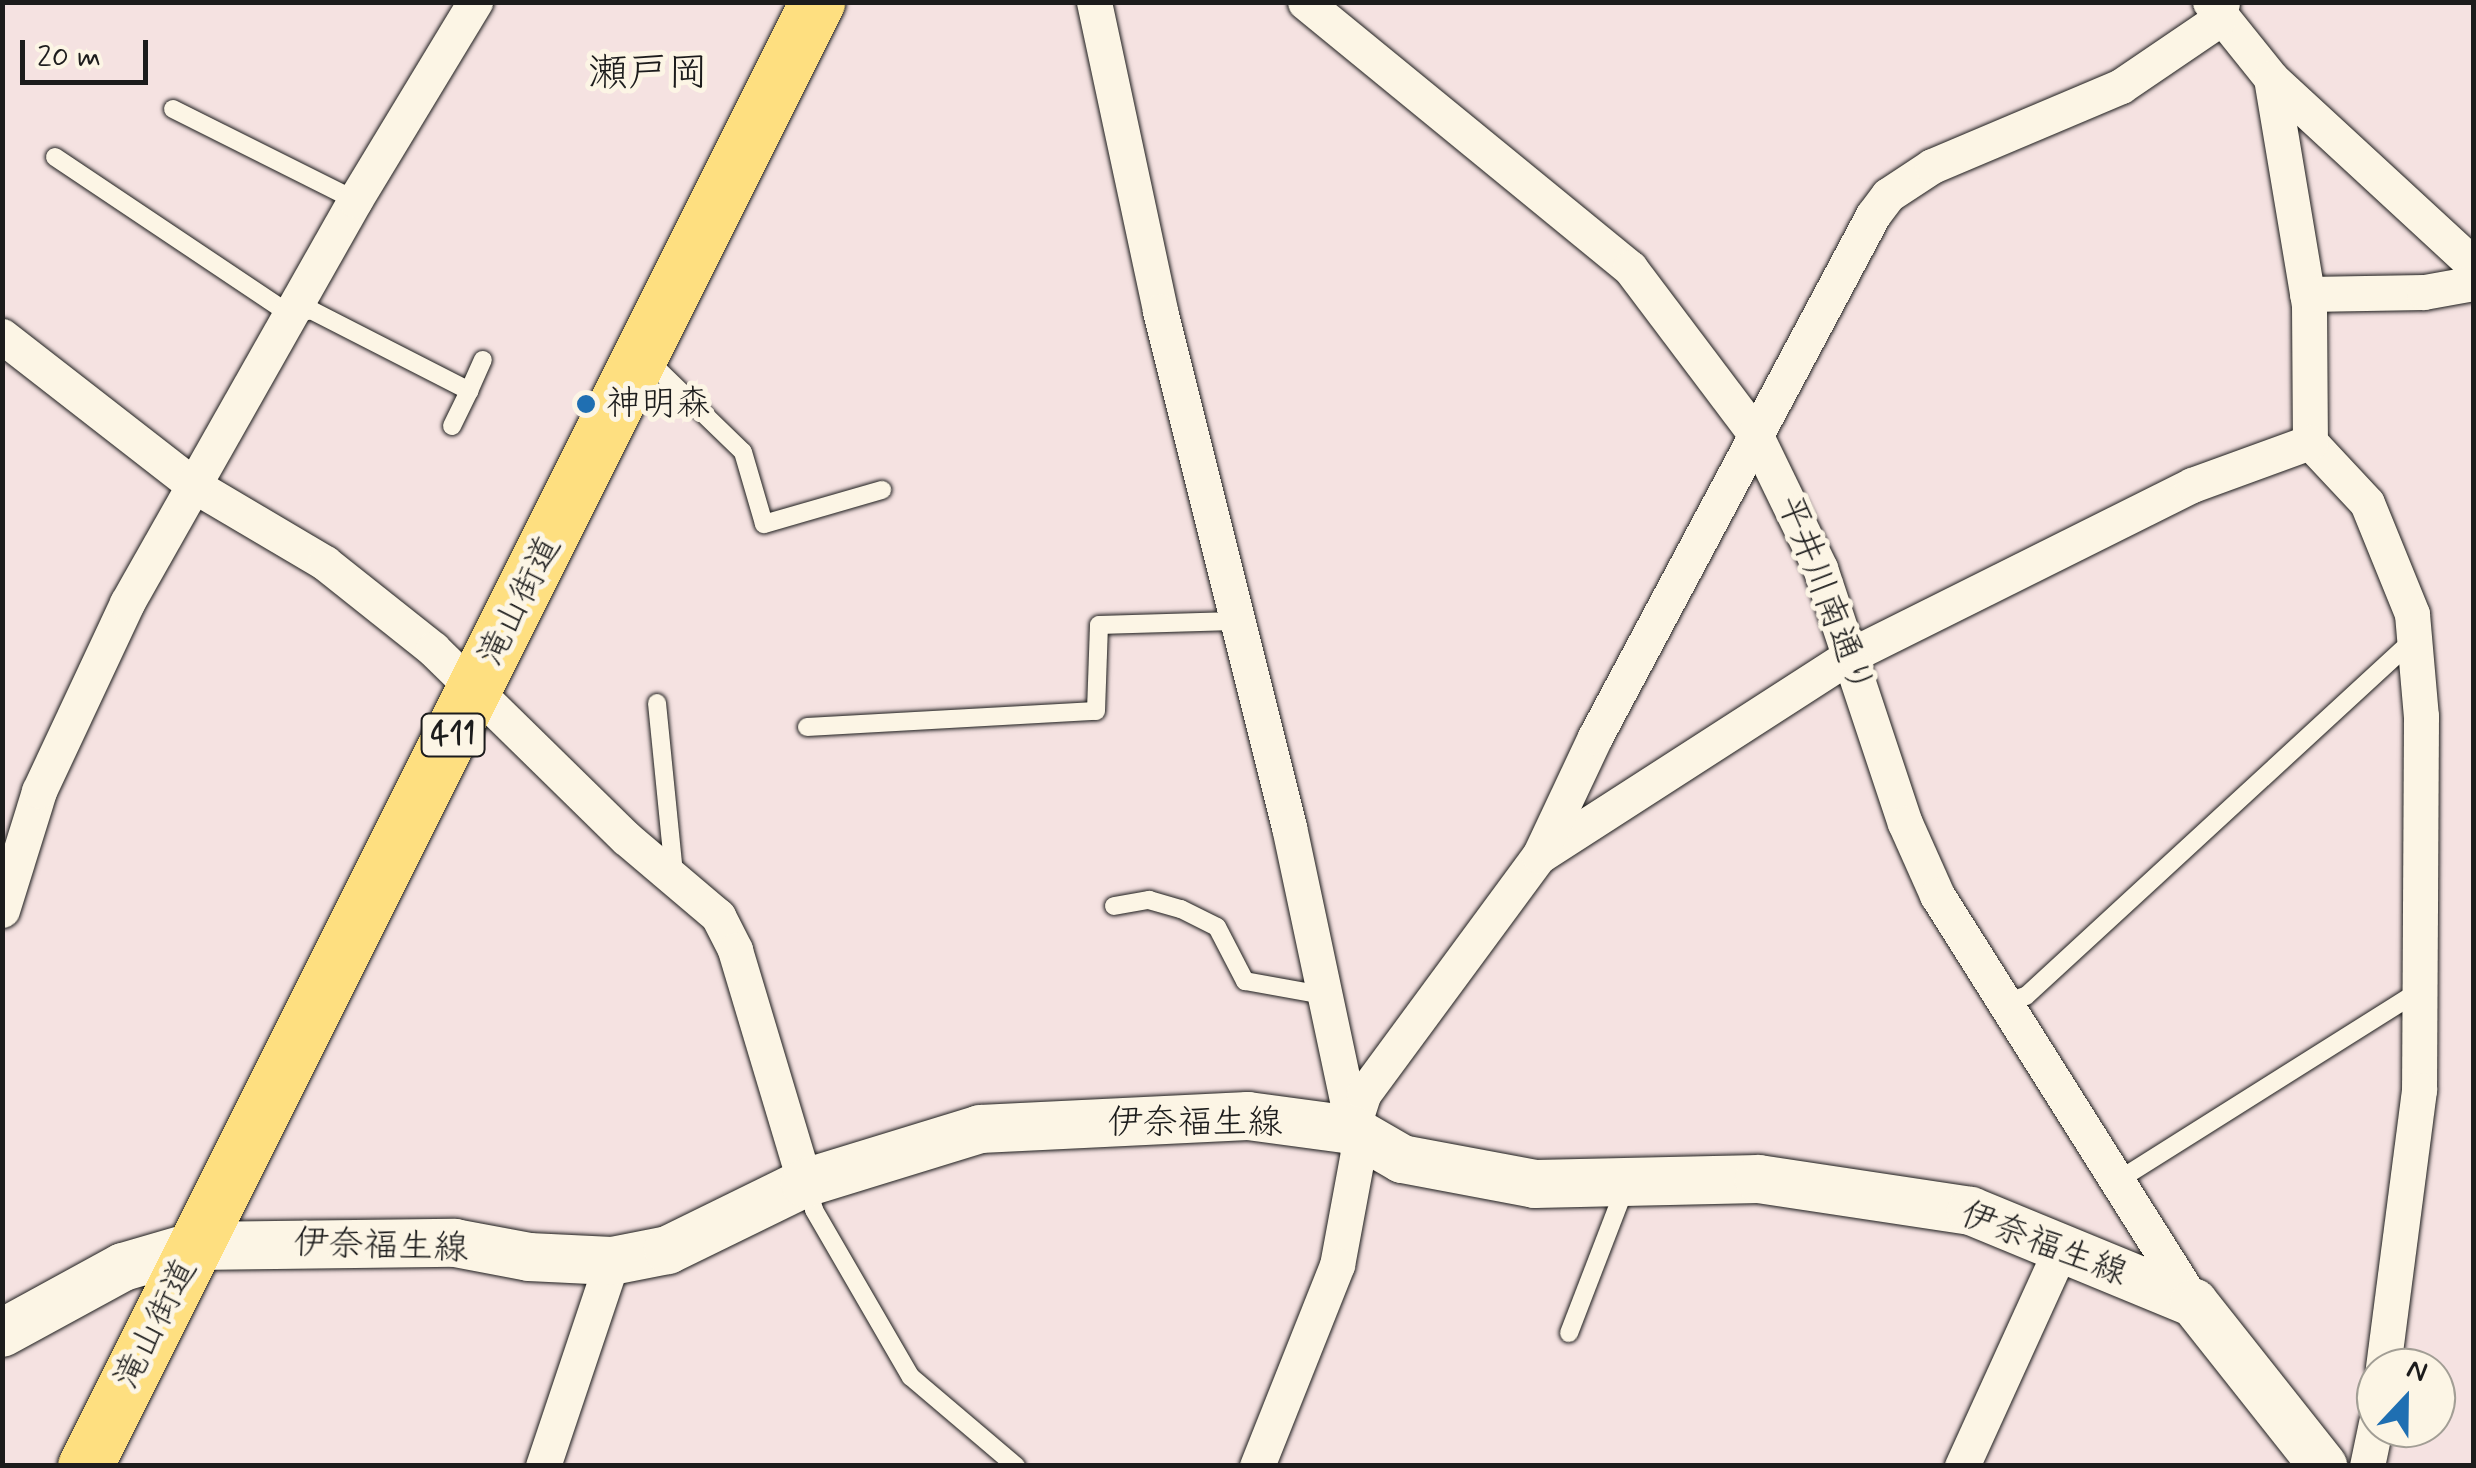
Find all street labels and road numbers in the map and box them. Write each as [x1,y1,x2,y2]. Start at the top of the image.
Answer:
street label: 平井川南通り [1768,489,1882,701]
street label: 滝山街道 [470,529,570,673]
road number: 411 [420,708,486,762]
street label: 伊奈福生線 [1108,1102,1282,1144]
street label: 伊奈福生線 [1955,1193,2133,1295]
street label: 伊奈福生線 [293,1222,469,1270]
street label: 滝山街道 [106,1252,206,1396]

